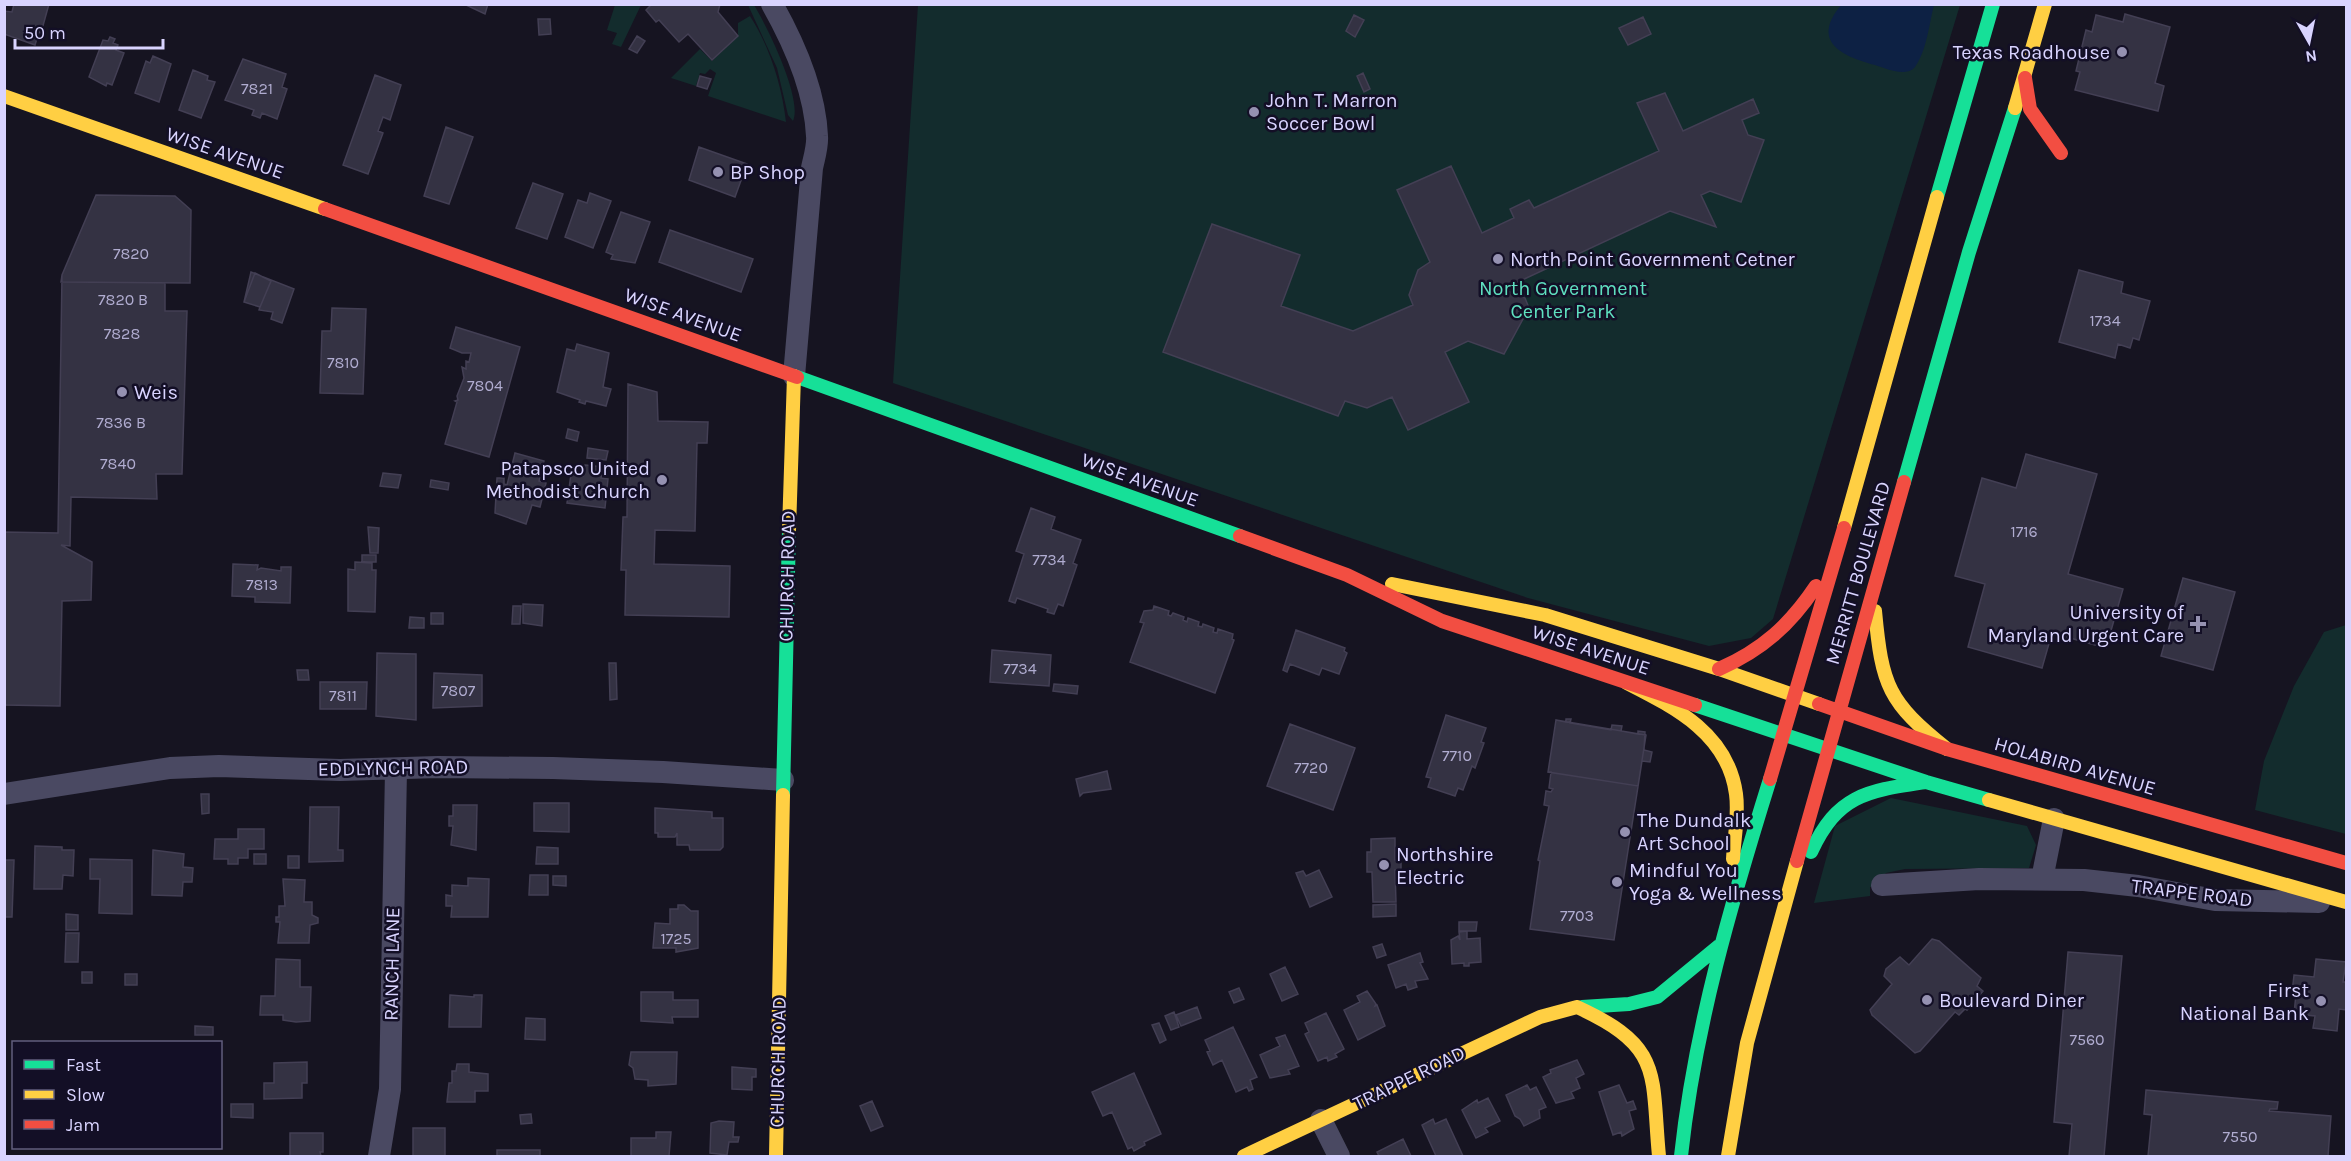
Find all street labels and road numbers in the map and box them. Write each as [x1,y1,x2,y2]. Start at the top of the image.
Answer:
street label: WISE AVENUE [163,122,287,184]
street label: WISE AVENUE [621,283,745,347]
street label: WISE AVENUE [1078,448,1202,512]
street label: MERRITT BOULEVARD [1821,479,1895,667]
street label: CHURCH ROAD [774,510,800,642]
street label: WISE AVENUE [1529,620,1653,680]
street label: HOLABIRD AVENUE [1992,732,2158,800]
street label: EDDLYNCH ROAD [318,755,468,781]
street label: TRAPPE ROAD [2130,874,2254,912]
street label: RANCH LANE [380,907,404,1021]
street label: CHURCH ROAD [765,996,791,1128]
street label: TRAPPE ROAD [1349,1041,1469,1115]

